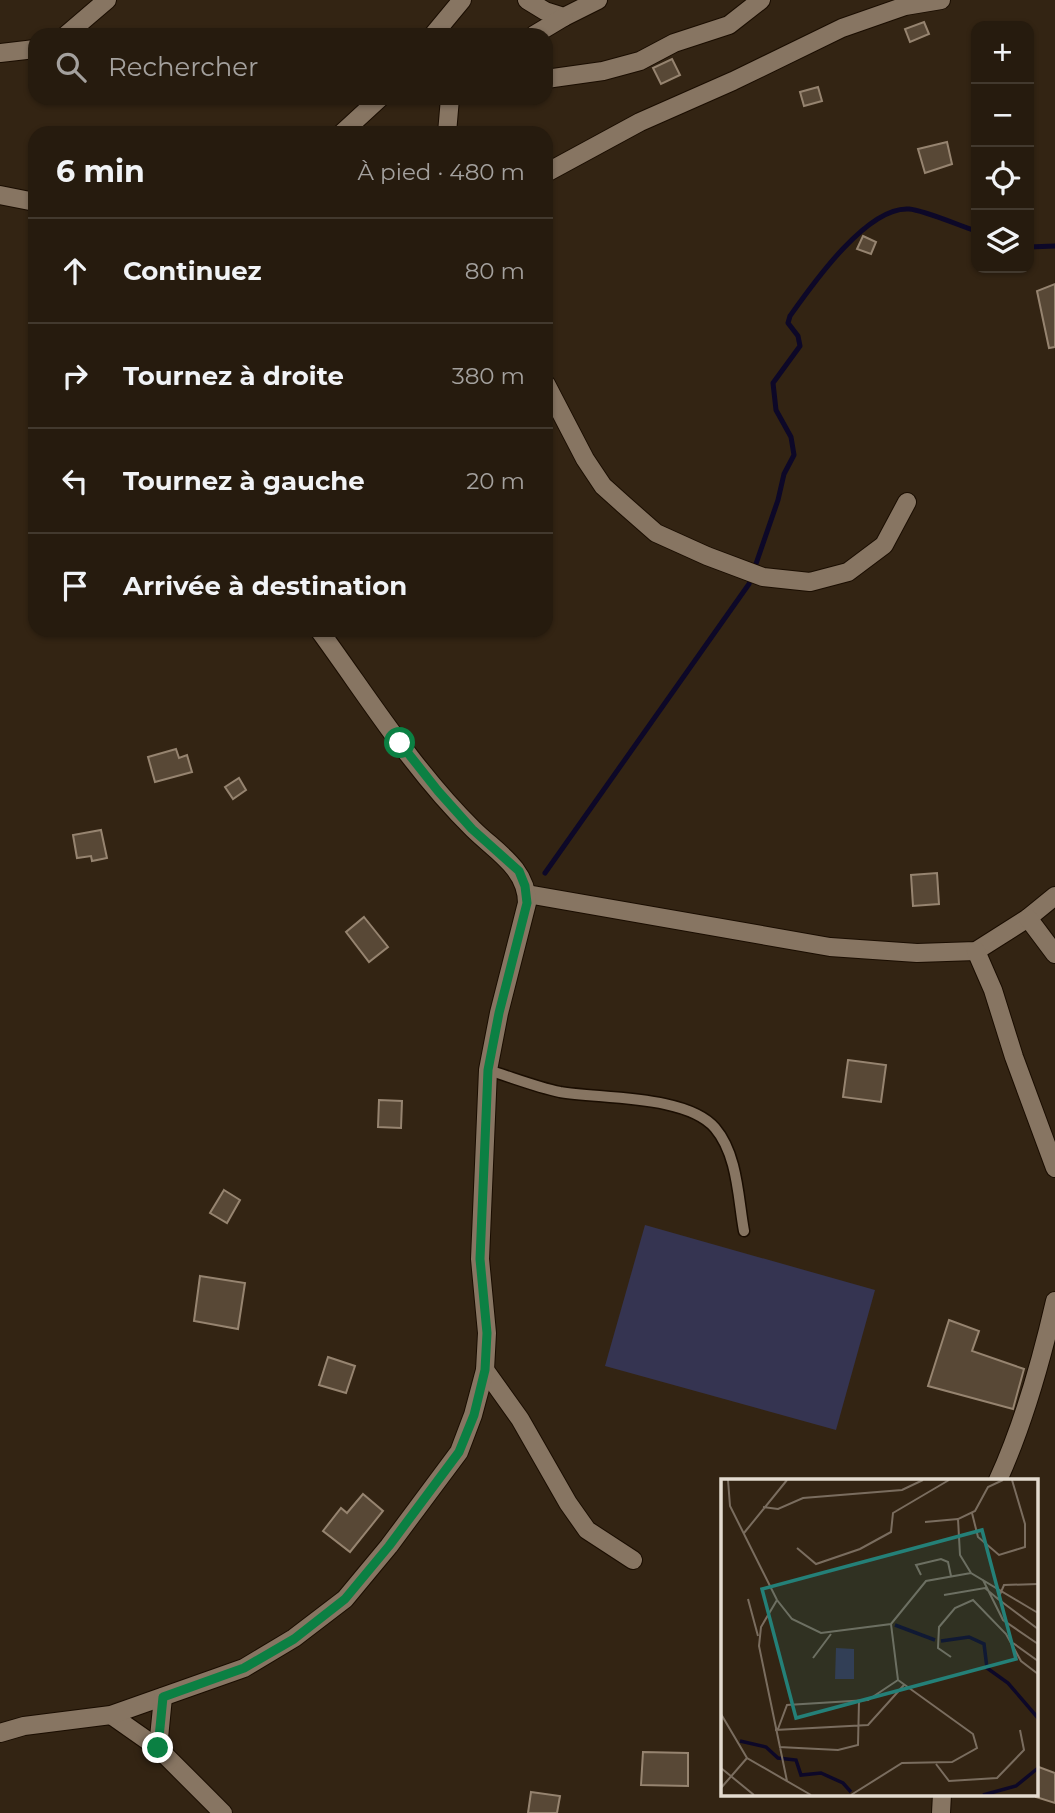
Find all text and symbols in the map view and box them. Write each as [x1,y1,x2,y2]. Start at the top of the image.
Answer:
map controls [971,21,1034,273]
button: + [971,21,1034,84]
search box [28,28,553,105]
icon: search [52,48,90,86]
text: Rechercher [108,51,258,83]
button: − [971,84,1034,147]
button: locate [971,147,1034,210]
text: 6 min [56,153,145,190]
text: À pied · 480 m [358,158,525,186]
button: layers [971,210,1034,273]
icon: ahead [56,252,94,290]
text: Continuez [123,255,262,287]
text: 80 m [465,257,525,285]
icon: right [56,357,94,395]
text: Tournez à droite [123,360,344,392]
text: 380 m [452,362,525,390]
icon: left [56,462,94,500]
text: Tournez à gauche [123,465,365,497]
text: 20 m [466,467,525,495]
icon: arrive [56,567,94,605]
text: Arrivée à destination [123,570,407,602]
route start [384,727,415,758]
inset map [721,1479,1038,1796]
route end [142,1732,173,1763]

